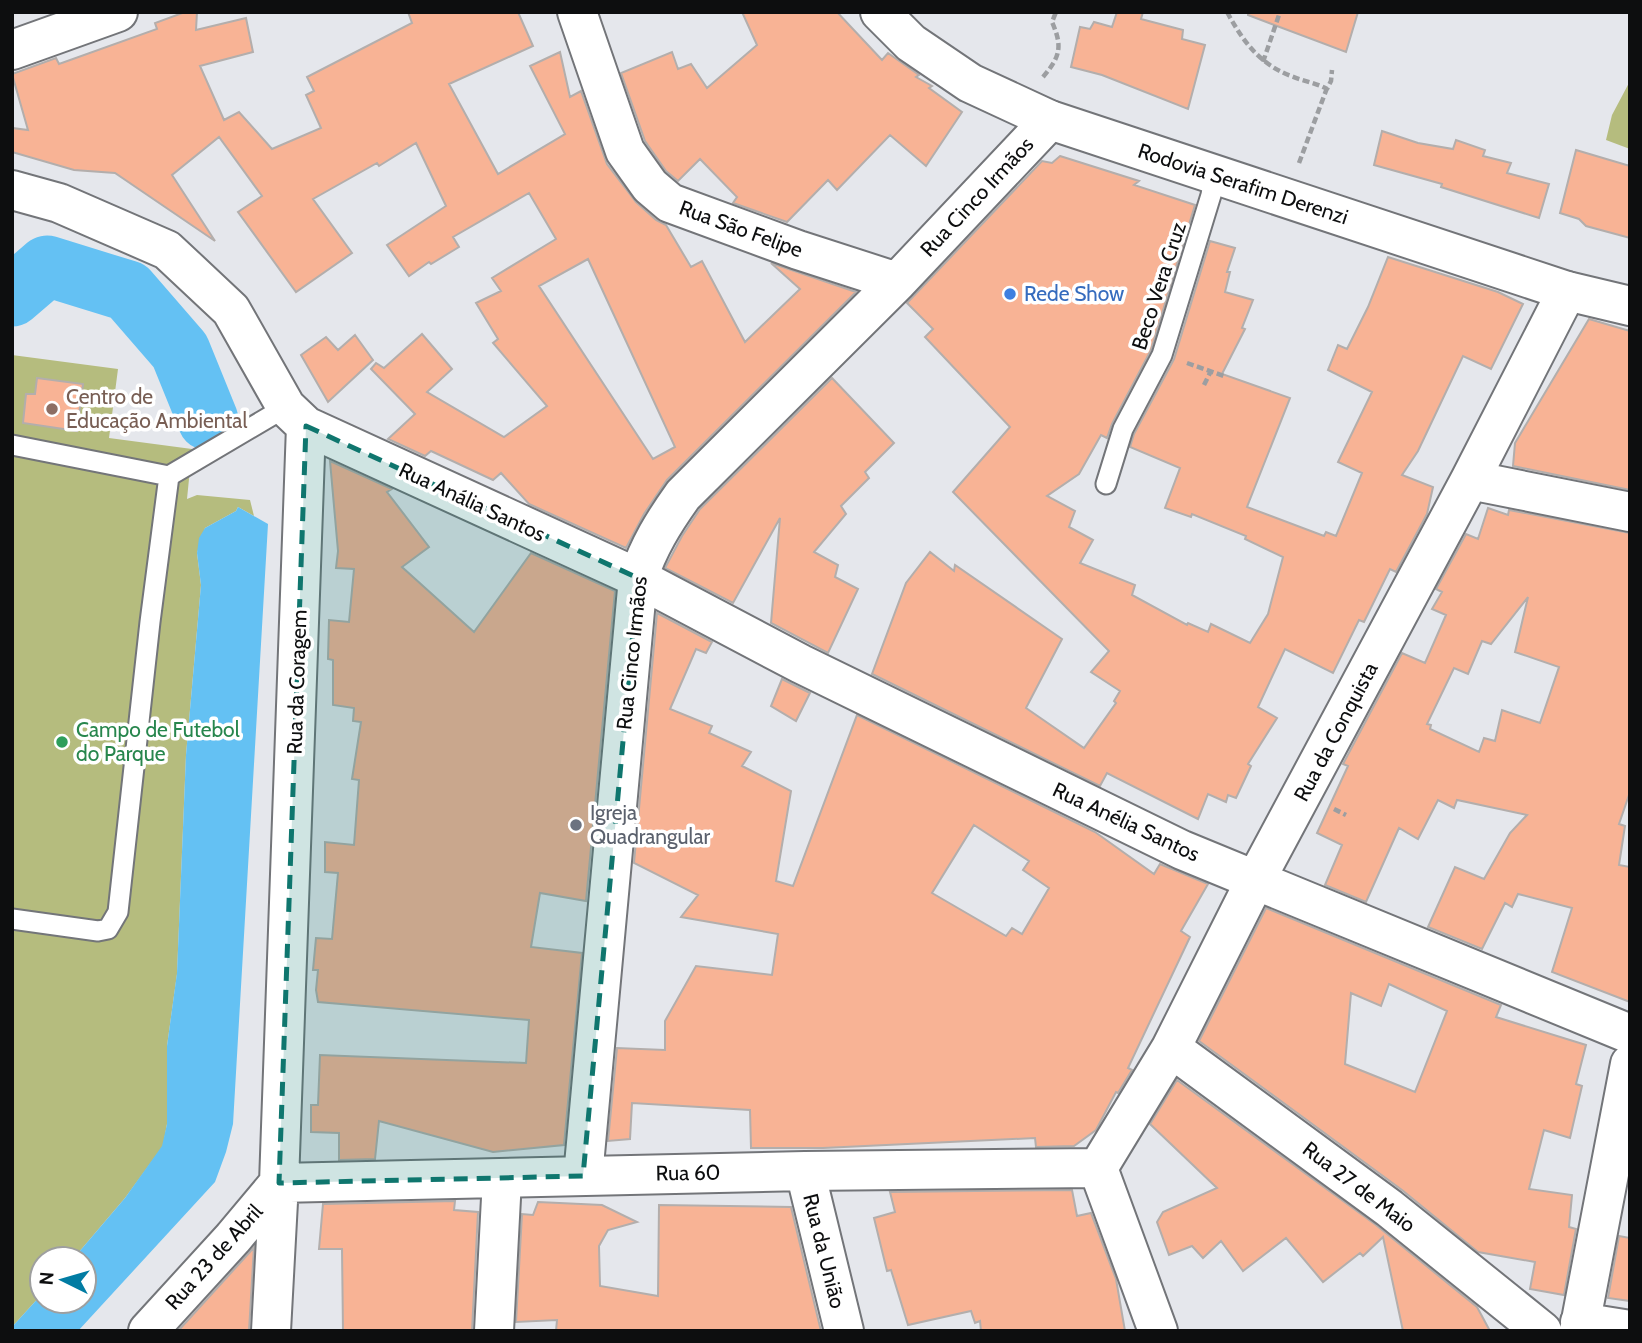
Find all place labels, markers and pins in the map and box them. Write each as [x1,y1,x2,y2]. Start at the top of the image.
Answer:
place label: Rede Show [1024,281,1124,306]
marker: Rede Show [1002,286,1018,302]
place label: Centro de Educação Ambiental [66,384,247,433]
marker: Centro de Educação Ambiental [44,401,60,417]
place label: Campo de Futebol do Parque [76,717,240,766]
marker: Campo de Futebol do Parque [54,734,70,750]
place label: Igreja Quadrangular [590,800,711,849]
marker: Igreja Quadrangular [568,817,584,833]

